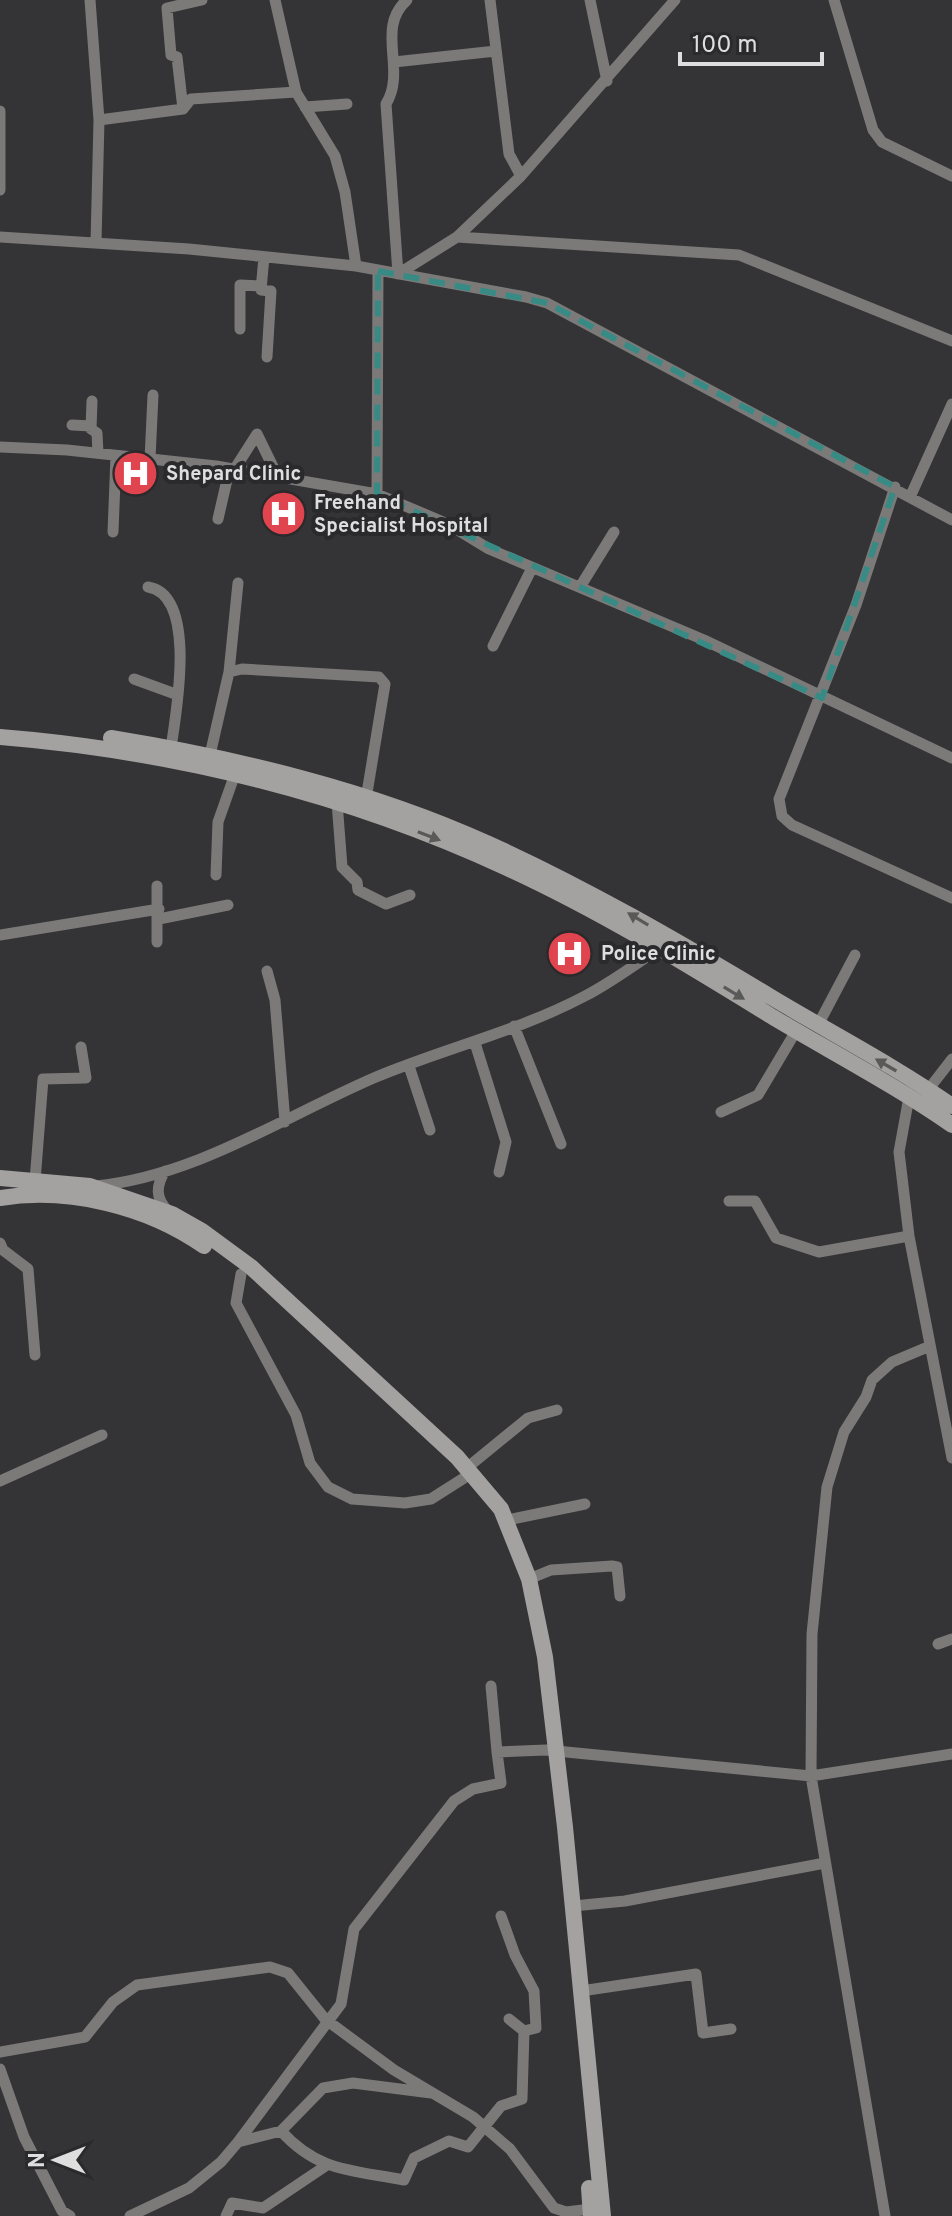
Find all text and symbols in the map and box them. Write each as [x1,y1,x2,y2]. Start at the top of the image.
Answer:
scale bar [680,16,822,66]
text: 100 m [692,31,758,61]
hospital icon: Shepard Clinic [111,449,159,497]
place label: Shepard Clinic [166,462,301,488]
hospital icon: Freehand Specialist Hospital [259,489,307,537]
place label: Freehand Specialist Hospital [314,491,488,540]
one-way arrow [417,830,441,843]
one-way arrow [627,912,649,926]
hospital icon: Police Clinic [546,929,594,977]
place label: Police Clinic [601,942,716,968]
one-way arrow [723,986,745,1000]
one-way arrow [875,1058,897,1072]
north arrow [16,2120,96,2200]
text: N [25,2152,52,2168]

